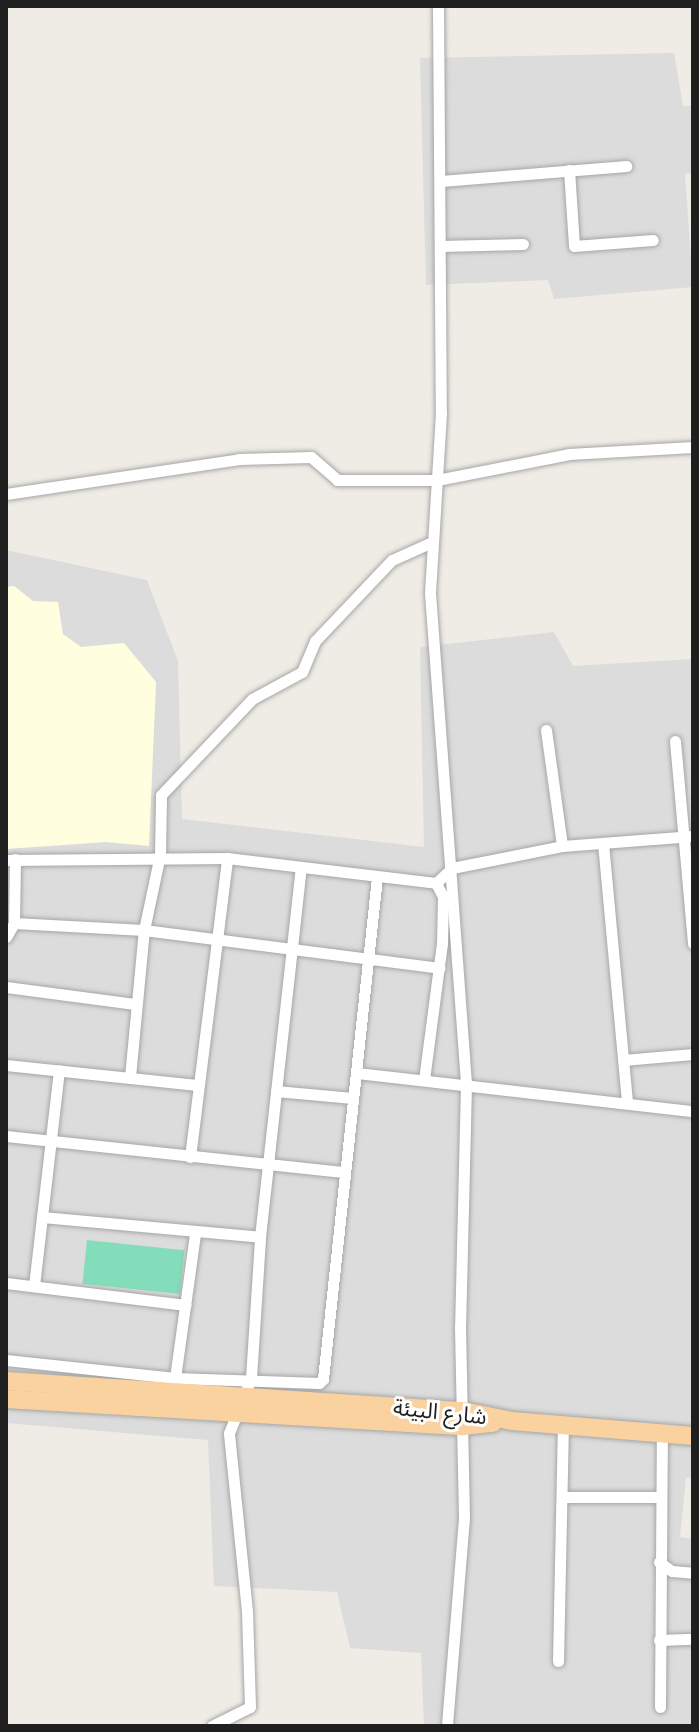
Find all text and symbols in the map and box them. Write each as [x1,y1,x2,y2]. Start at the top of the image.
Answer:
street label: شارع البيئة [392,1394,488,1430]

